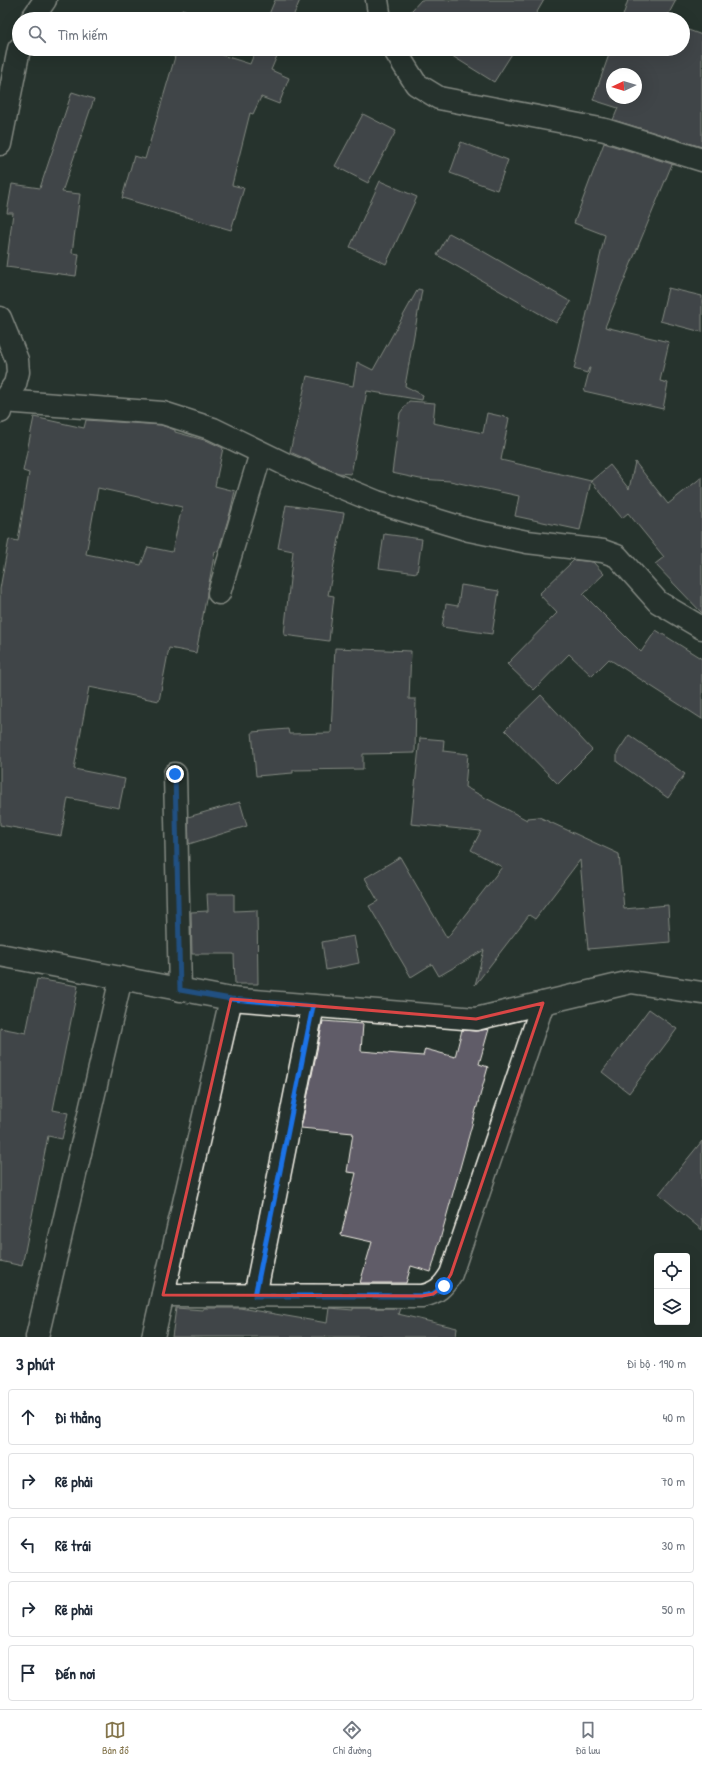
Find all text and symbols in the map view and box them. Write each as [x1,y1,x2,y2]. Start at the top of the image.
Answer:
search box [12,12,690,56]
icon: search [26,23,48,45]
text: Tìm kiếm [58,24,108,45]
north arrow [606,68,642,104]
route end [166,765,184,783]
map controls [654,1253,690,1325]
button: locate [654,1253,690,1289]
route start [435,1277,453,1295]
button: layers [654,1289,690,1325]
text: 3 phút [16,1352,55,1375]
text: Đi bộ · 190 m [627,1354,686,1372]
icon: ahead [17,1406,39,1428]
text: Đi thẳng [55,1407,101,1428]
text: 40 m [662,1408,685,1426]
icon: right [17,1470,39,1492]
text: Rẽ phải [55,1471,93,1492]
text: 70 m [661,1472,685,1490]
icon: left [17,1534,39,1556]
text: Rẽ trái [55,1535,91,1556]
text: 30 m [662,1536,685,1554]
icon: right [17,1598,39,1620]
text: Rẽ phải [55,1599,93,1620]
text: 50 m [662,1600,685,1618]
icon: arrive [17,1662,39,1684]
text: Đến nơi [55,1663,96,1684]
tab: Bản đồ [102,1719,129,1757]
tab: Chỉ đường [332,1719,372,1757]
tab: Đã lưu [575,1719,600,1757]

